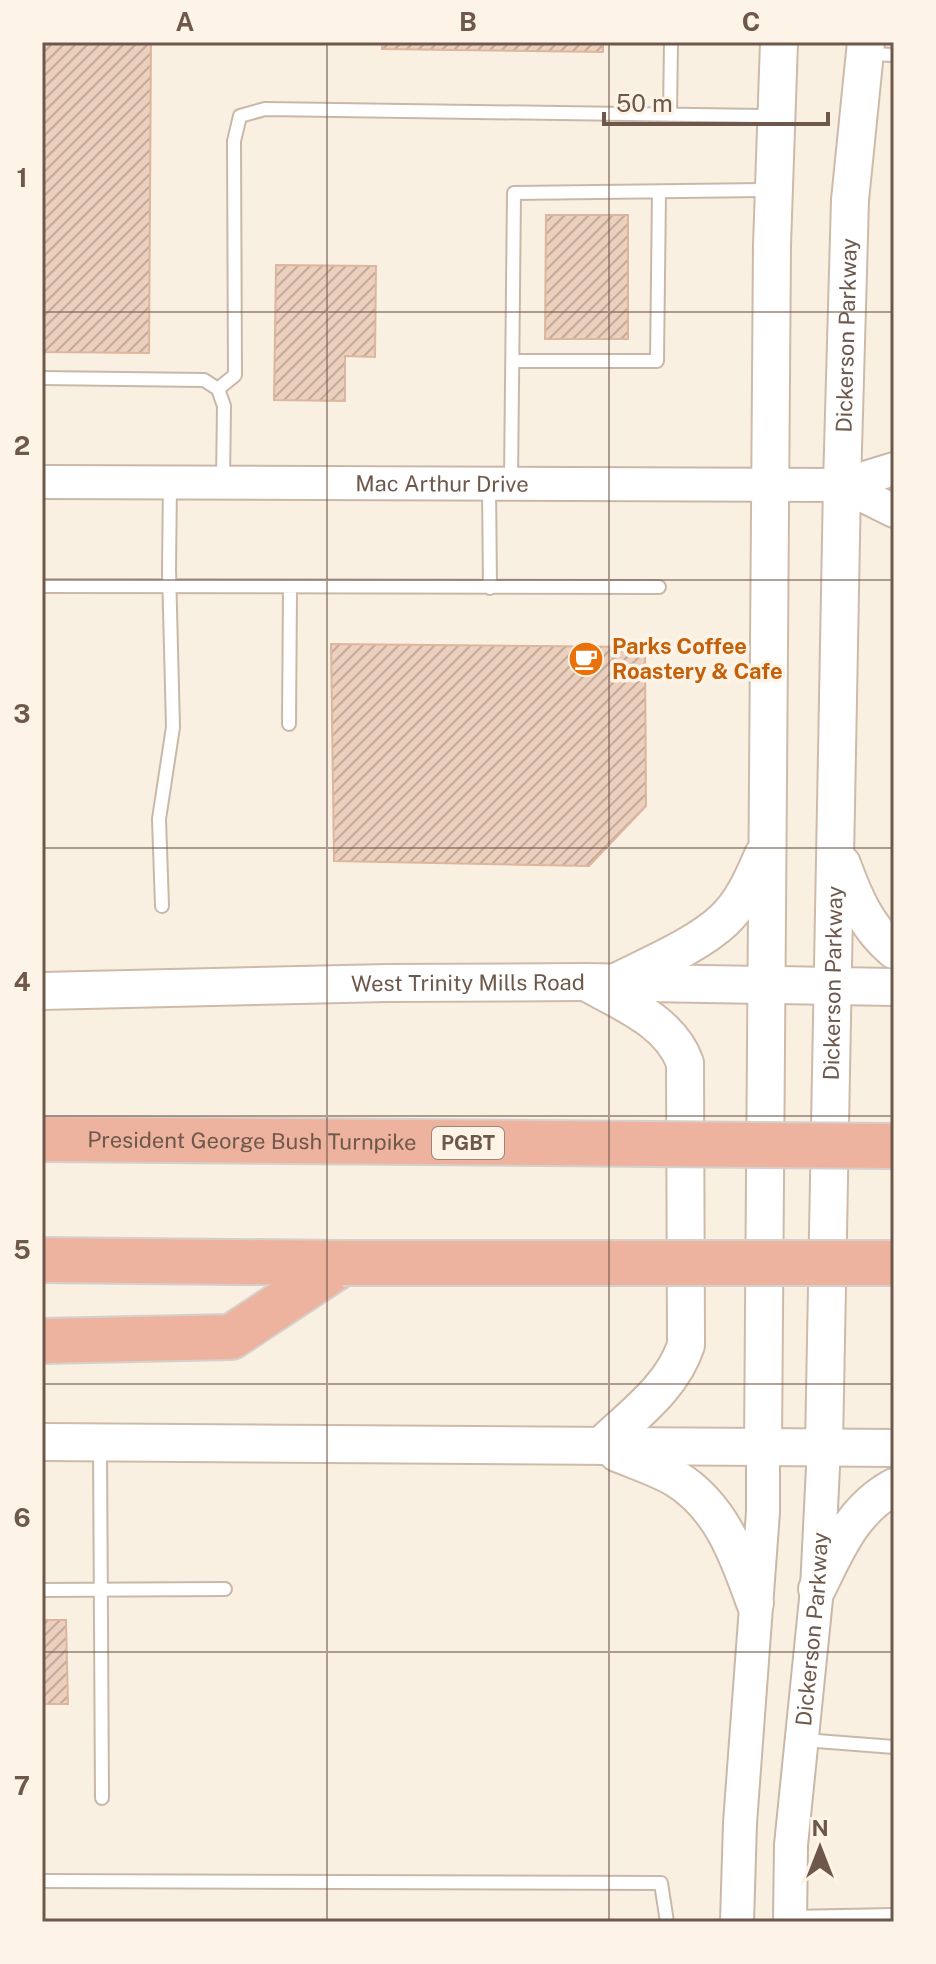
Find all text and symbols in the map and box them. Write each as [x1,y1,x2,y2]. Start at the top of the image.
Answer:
text: A [176,6,195,37]
text: B [459,6,477,37]
text: C [742,6,760,37]
scale bar [604,76,828,126]
text: 50 m [616,89,673,117]
text: 1 [16,162,28,193]
street label: Dickerson Parkway [830,237,862,433]
text: 2 [14,430,30,461]
street label: Mac Arthur Drive [355,470,529,497]
place label: Parks Coffee Roastery & Cafe [612,633,783,684]
cafe icon: Parks Coffee Roastery & Cafe [567,640,605,678]
text: 3 [13,698,31,729]
street label: Dickerson Parkway [818,885,848,1081]
text: 4 [13,966,31,997]
street label: West Trinity Mills Road [351,969,585,997]
street label: President George Bush Turnpike [87,1126,417,1155]
road number: PGBT [432,1127,504,1159]
text: 5 [13,1234,31,1265]
text: 6 [13,1502,31,1533]
street label: Dickerson Parkway [790,1531,833,1727]
text: 7 [14,1770,30,1801]
north arrow [780,1808,860,1888]
text: N [811,1815,829,1841]

